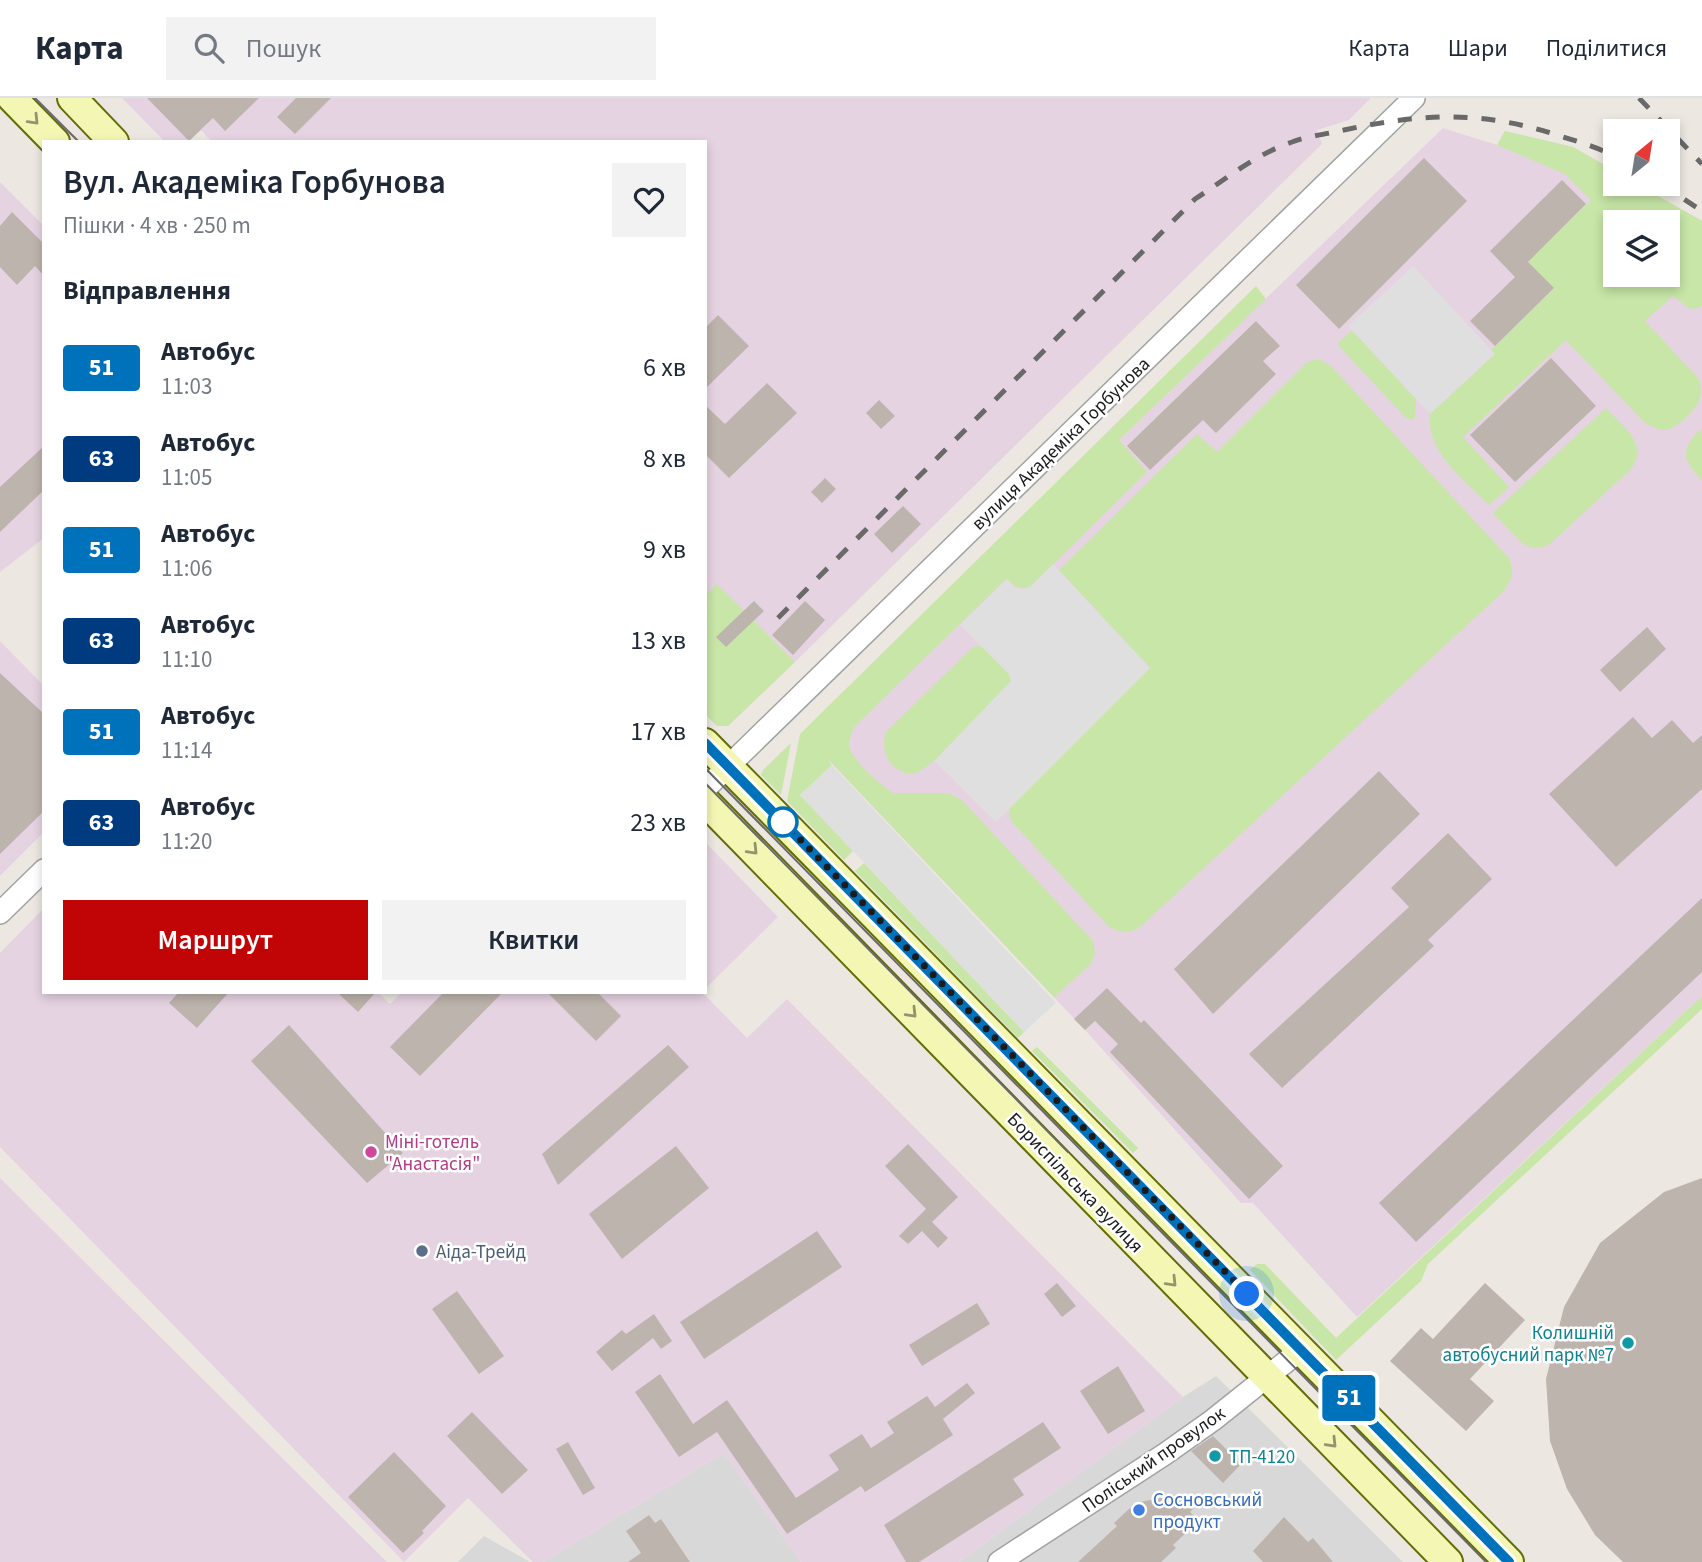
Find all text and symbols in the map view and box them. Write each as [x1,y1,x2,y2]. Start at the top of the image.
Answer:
search box [166,17,656,80]
text: Карта [35,25,124,72]
icon: search [190,29,228,67]
text: Пошук [246,30,321,67]
text: Карта [1348,31,1410,66]
text: Шари [1448,31,1508,66]
text: Поділитися [1546,31,1667,66]
one-way arrow [25,112,38,125]
north arrow [1603,119,1680,196]
map controls [1603,119,1680,287]
text: Вул. Академіка Горбунова [63,159,446,206]
button: heart [612,163,686,237]
text: Пішки · 4 хв · 250 m [63,209,251,242]
button: layers [1603,210,1680,287]
text: Відправлення [63,272,231,309]
text: Автобус [161,333,255,370]
text: 6 хв [643,349,686,386]
text: 51 [89,350,114,385]
street label: вулиця Академіка Горбунова [966,351,1156,537]
text: 11:03 [161,370,212,403]
text: Автобус [161,424,255,461]
text: 8 хв [643,440,686,477]
text: 63 [89,441,114,476]
text: 11:05 [161,461,212,494]
text: Автобус [161,515,255,552]
text: 9 хв [643,531,686,568]
text: 51 [89,532,114,567]
text: 11:06 [161,552,212,585]
text: Автобус [161,606,255,643]
text: 13 хв [630,622,686,659]
text: 63 [89,623,114,658]
text: 11:10 [161,643,212,676]
text: Автобус [161,697,255,734]
text: 17 хв [630,713,686,750]
text: 51 [89,714,114,749]
text: 11:14 [161,734,212,767]
text: Автобус [161,788,255,825]
text: 23 хв [630,804,686,841]
text: 63 [89,805,114,840]
unlabelled marker [768,807,798,837]
text: 11:20 [161,825,212,858]
one-way arrow [745,842,757,854]
button: Маршрут [63,900,368,980]
button: Квитки [382,900,686,980]
one-way arrow [904,1004,917,1017]
street label: Бориспільська вулиця [1001,1107,1149,1259]
place label: Міні-готель "Анастасія" [385,1129,480,1178]
marker: Міні-готель "Анастасія" [363,1144,379,1160]
place label: Аіда-Трейд [436,1239,526,1266]
marker: Аіда-Трейд [414,1243,430,1259]
one-way arrow [1164,1274,1177,1287]
your location [1229,1276,1264,1311]
place label: Колишній автобусний парк №7 [1443,1320,1614,1369]
marker: Колишній автобусний парк №7 [1620,1335,1636,1351]
line badge: 51 [1318,1375,1380,1421]
text: 51 [1336,1380,1362,1415]
street label: Поліський провулок [1077,1400,1231,1520]
one-way arrow [1324,1435,1337,1448]
place label: ТП-4120 [1229,1444,1295,1471]
marker: ТП-4120 [1207,1448,1223,1464]
place label: Сосновський продукт [1153,1487,1262,1536]
marker: Сосновський продукт [1131,1502,1147,1518]

